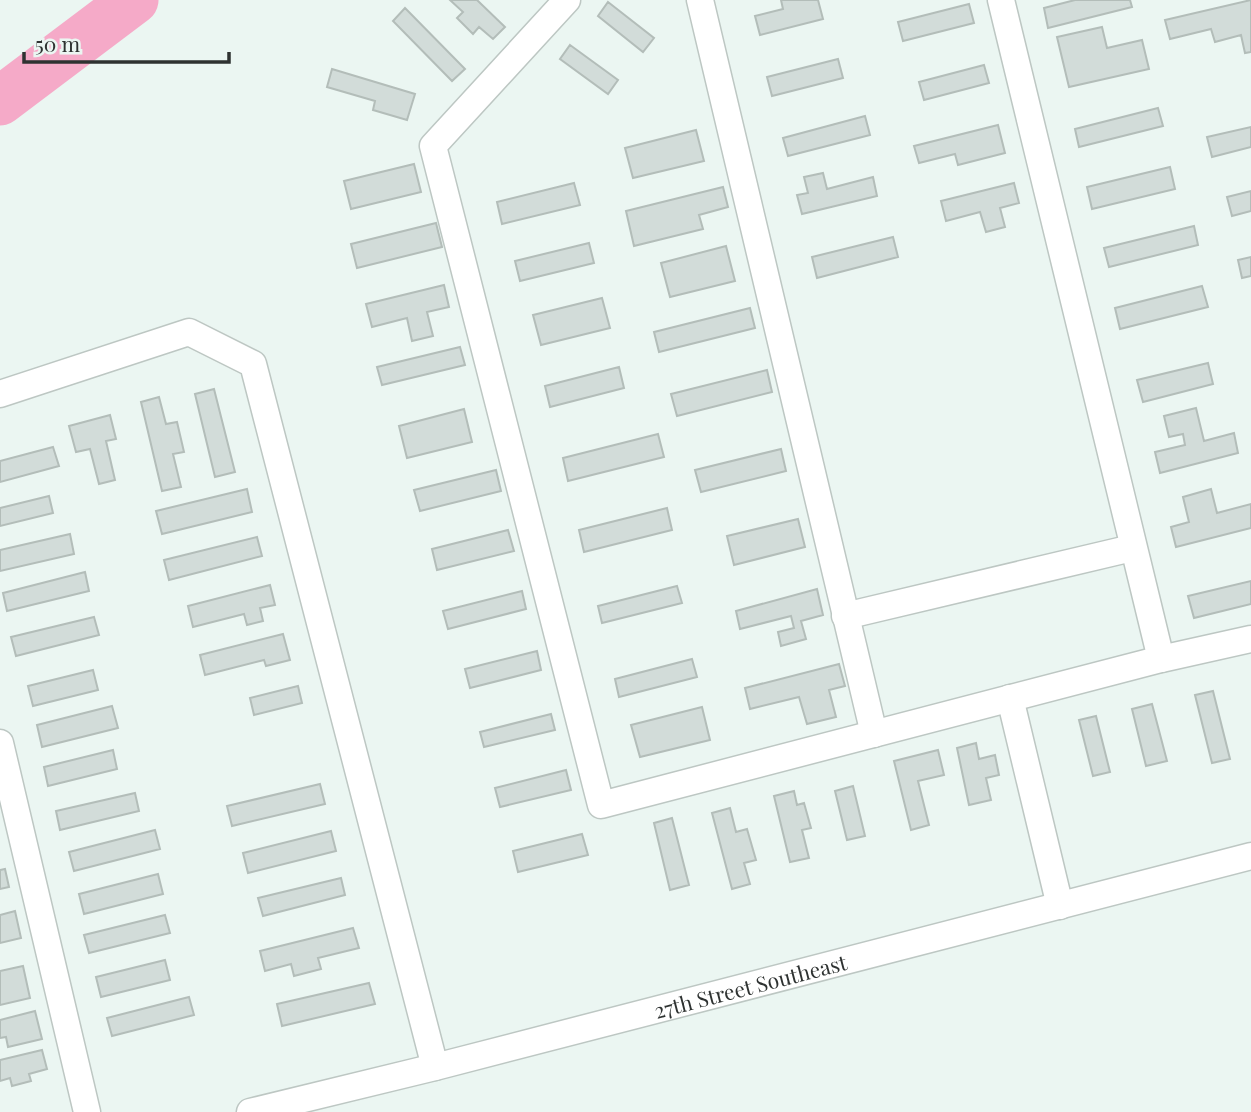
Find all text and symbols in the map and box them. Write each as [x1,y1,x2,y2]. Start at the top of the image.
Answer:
scale bar [24,21,229,65]
text: 50 m [35,29,81,57]
street label: 27th Street Southeast [651,947,850,1024]

